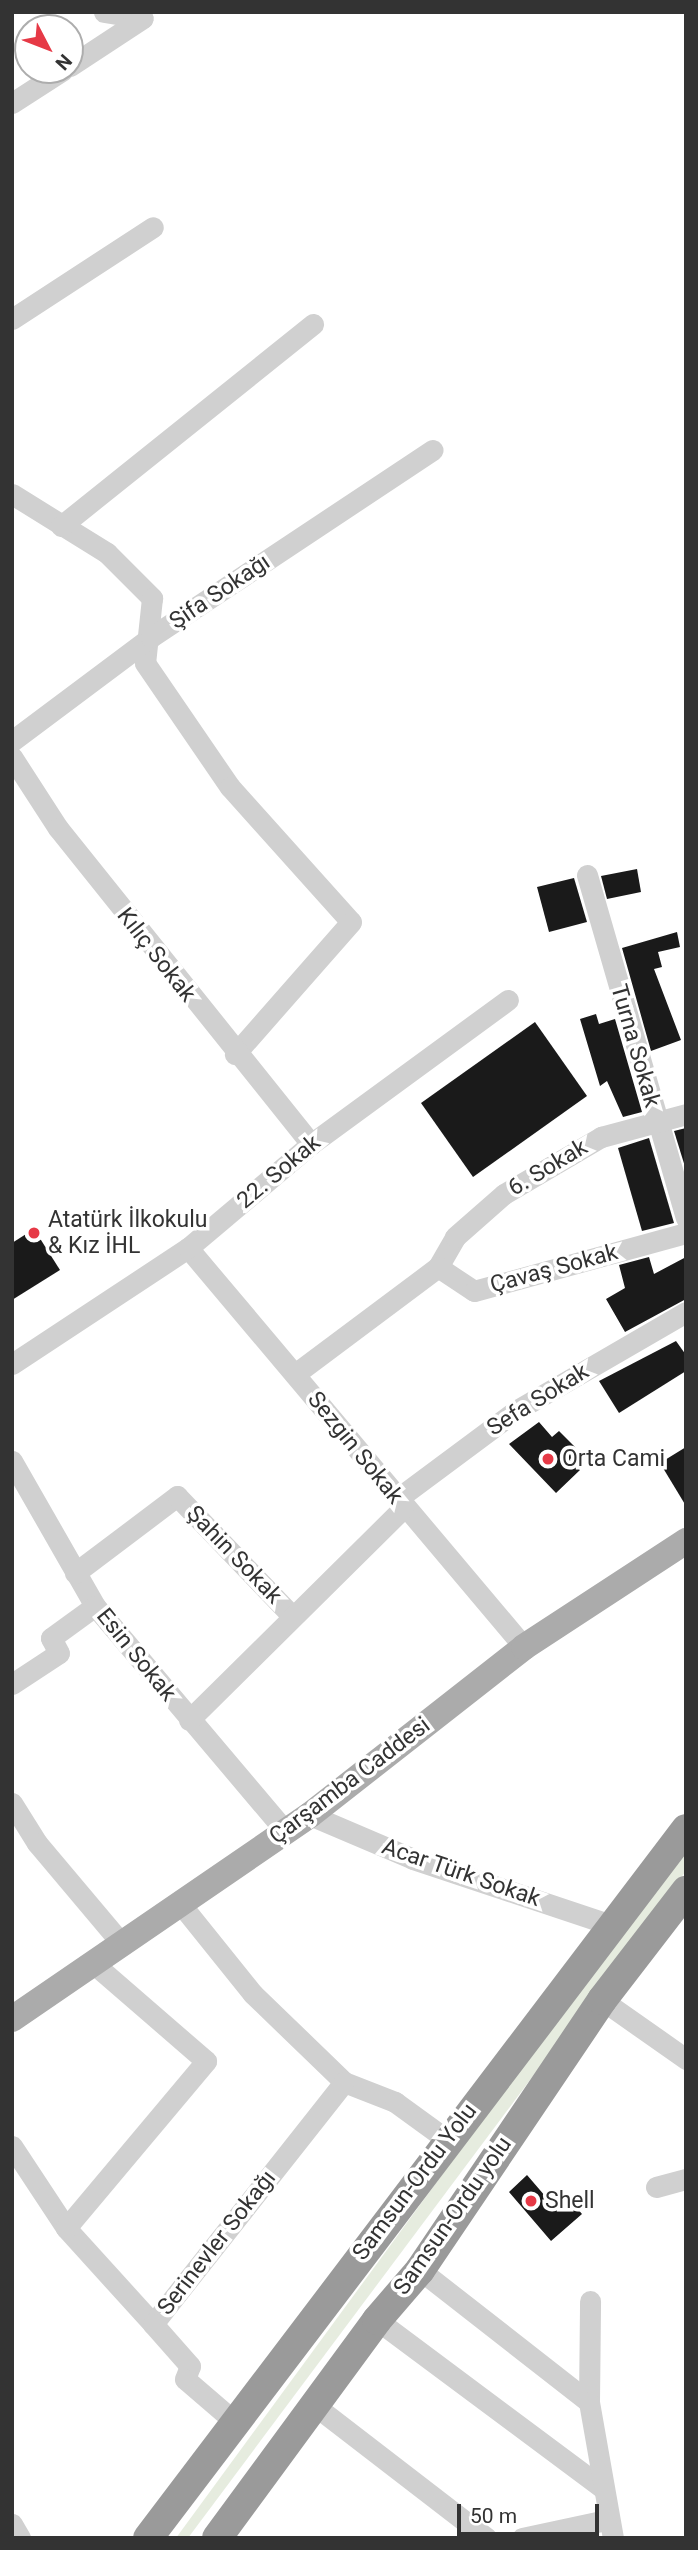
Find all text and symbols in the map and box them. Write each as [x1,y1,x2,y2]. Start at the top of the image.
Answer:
north arrow [14,14,84,84]
text: N [50,49,77,75]
street label: Şifa Sokağı [165,548,275,636]
street label: Kılıç Sokak [111,902,201,1008]
street label: Turna Sokak [604,981,666,1111]
street label: 22. Sokak [232,1129,326,1215]
street label: 6. Sokak [503,1134,593,1202]
place label: Atatürk İlkokulu & Kız İHL [48,1206,207,1260]
marker: Atatürk İlkokulu & Kız İHL [26,1225,42,1241]
street label: Çavaş Sokak [487,1239,621,1299]
street label: Sefa Sokak [482,1358,594,1442]
street label: Sezgin Sokak [301,1386,409,1510]
place label: Orta Cami [562,1445,665,1473]
marker: Orta Cami [540,1451,556,1467]
street label: Şahin Sokak [181,1500,287,1610]
street label: Esin Sokak [90,1603,182,1707]
street label: Çarşamba Caddesi [264,1712,436,1850]
street label: Acar Türk Sokak [378,1833,544,1913]
street label: Samsun-Ordu Yolu [347,2098,483,2266]
street label: Samsun-Ordu yolu [388,2132,518,2300]
street label: Serinevler Sokağı [152,2165,282,2321]
place label: Shell [545,2187,595,2215]
marker: Shell [523,2193,539,2209]
scale bar [460,2490,602,2534]
text: 50 m [470,2504,517,2528]

